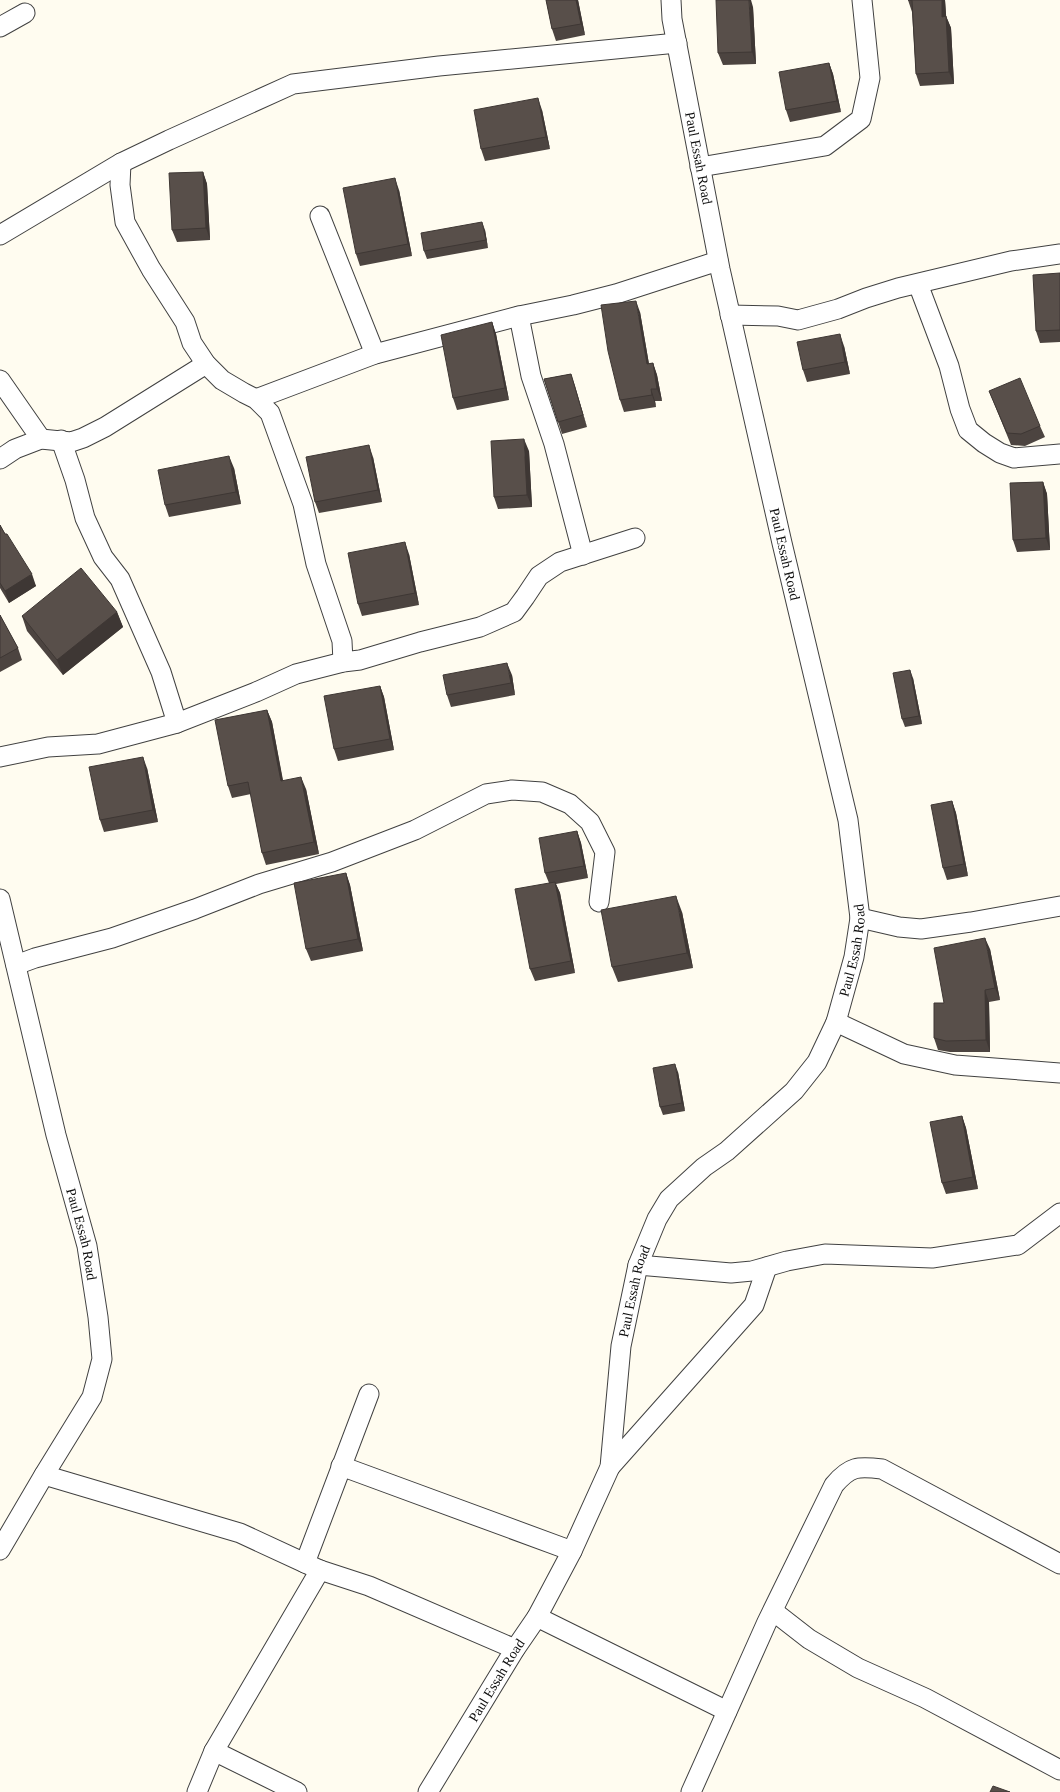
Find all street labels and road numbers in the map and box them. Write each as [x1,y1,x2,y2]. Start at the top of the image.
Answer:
street label: Paul Essah Road [682,110,715,206]
street label: Paul Essah Road [767,507,802,602]
street label: Paul Essah Road [836,903,868,998]
street label: Paul Essah Road [63,1186,99,1281]
street label: Paul Essah Road [616,1243,653,1339]
street label: Paul Essah Road [466,1636,528,1724]

